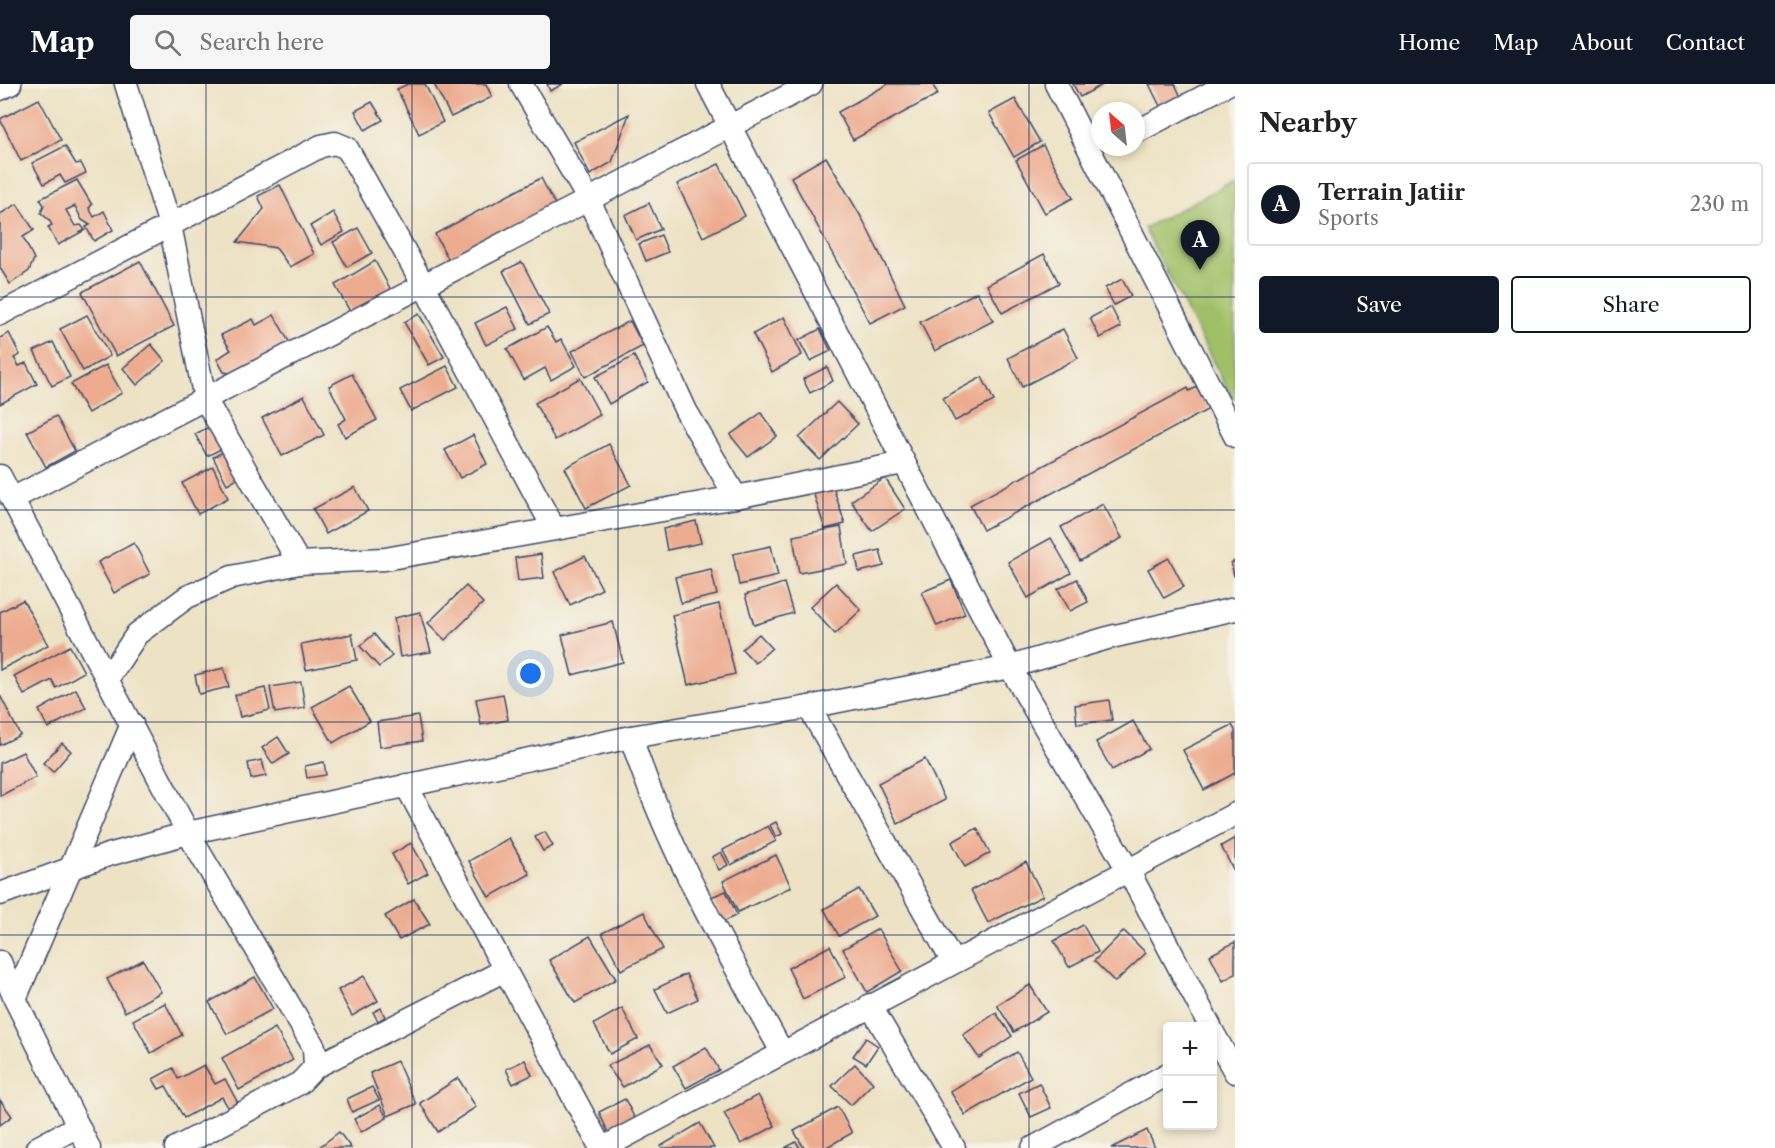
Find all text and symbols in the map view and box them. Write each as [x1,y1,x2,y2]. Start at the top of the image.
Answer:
search box [130,15,550,69]
text: Map [30,25,94,59]
icon: search [151,26,184,59]
text: Search here [199,29,324,56]
text: Home [1399,30,1460,55]
text: Map [1493,30,1538,55]
text: About [1571,30,1633,55]
text: Contact [1666,30,1745,55]
north arrow [1091,102,1145,156]
text: Nearby [1259,107,1357,139]
text: Terrain Jatiir [1318,179,1465,206]
text: A [1273,192,1288,216]
text: 230 m [1690,192,1749,216]
text: Sports [1318,206,1379,230]
pin: A [1180,220,1220,270]
button: Save [1259,276,1499,333]
button: Share [1511,276,1751,333]
your location [516,659,545,688]
map controls [1163,1022,1217,1130]
button: + [1163,1022,1217,1076]
button: − [1163,1076,1217,1130]

